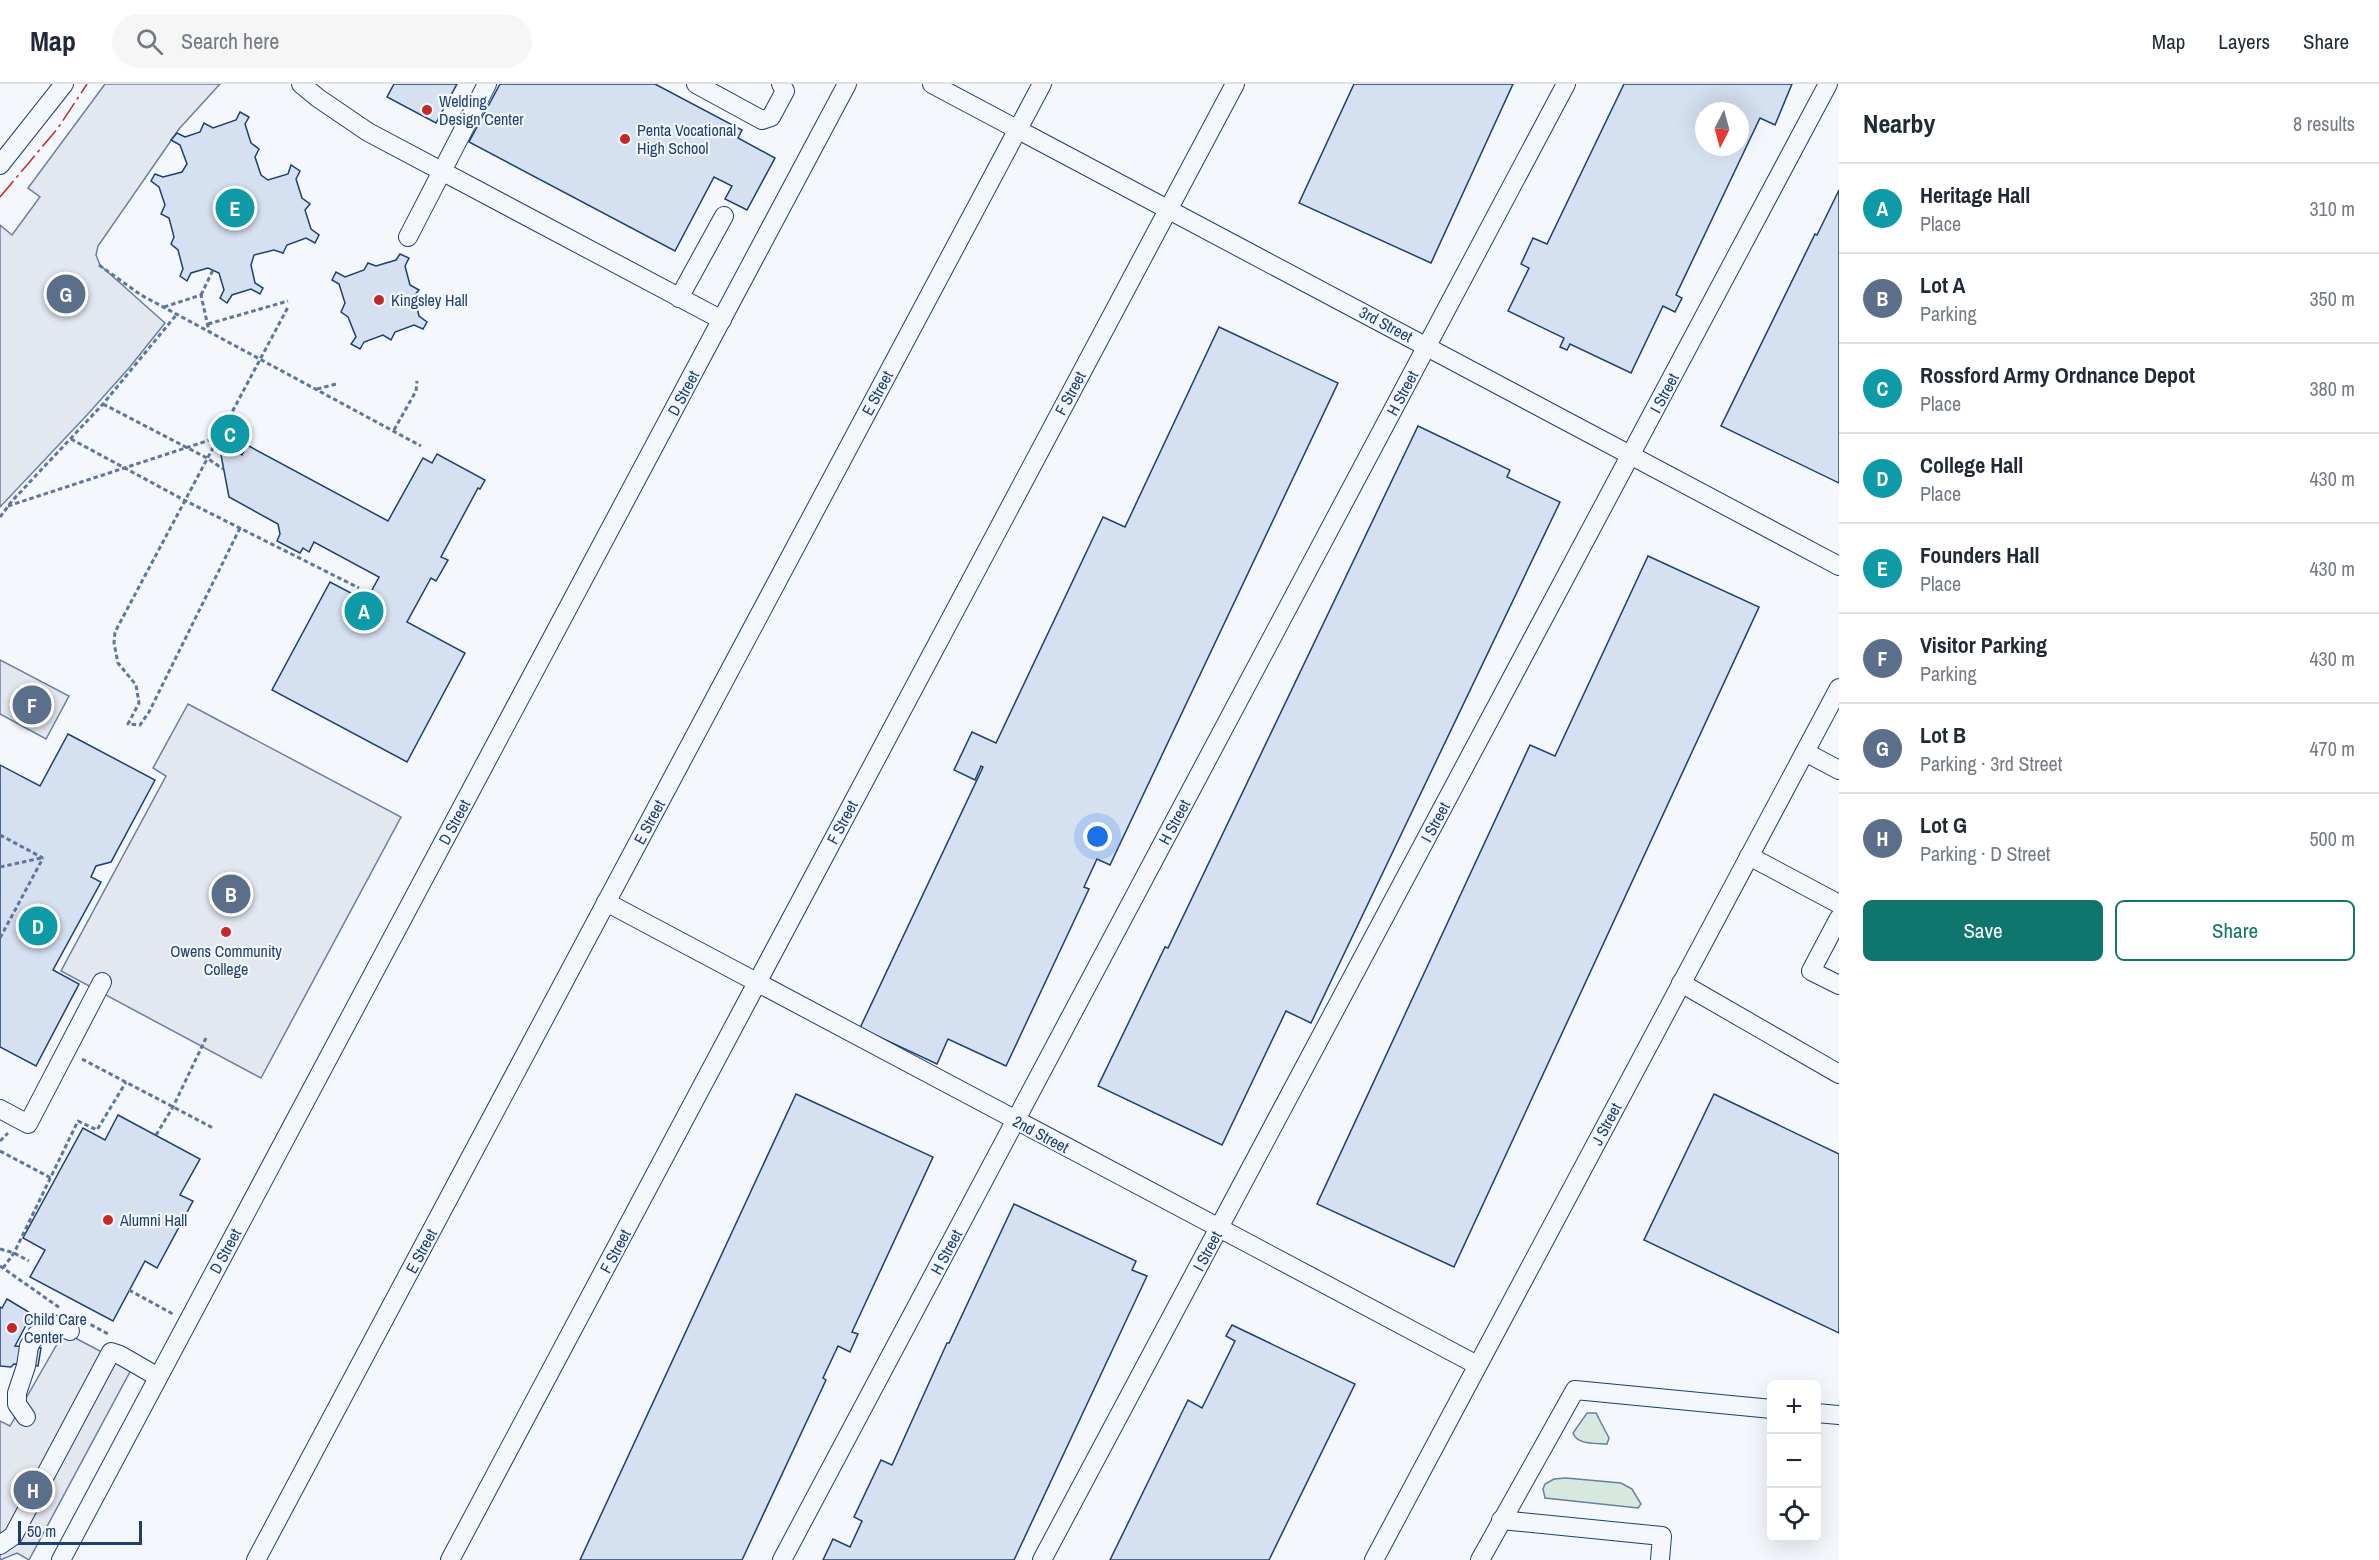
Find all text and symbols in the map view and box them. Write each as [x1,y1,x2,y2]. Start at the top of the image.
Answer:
search box [112,14,532,68]
text: Map [30,22,76,60]
icon: search [133,25,166,58]
text: Search here [181,26,279,56]
text: Map [2152,27,2185,56]
text: Layers [2218,27,2270,56]
text: Share [2303,27,2349,56]
place label: Welding Design Center [439,90,524,130]
north arrow [1695,102,1749,156]
marker: Welding Design Center [420,103,434,117]
text: Nearby [1863,106,1935,141]
text: 8 results [2293,110,2355,137]
place label: Penta Vocational High School [637,119,736,159]
marker: Penta Vocational High School [618,132,632,146]
text: Heritage Hall [1920,180,2030,210]
pin: E [216,186,254,230]
text: A [1877,195,1888,222]
text: 310 m [2309,195,2355,222]
text: Place [1920,210,1961,237]
text: Lot A [1920,270,1965,300]
pin: G [46,272,86,316]
text: B [1877,285,1888,312]
text: 350 m [2309,285,2355,312]
place label: Kingsley Hall [391,289,468,311]
marker: Kingsley Hall [372,293,386,307]
text: Parking [1920,300,1977,327]
street label: 3rd Street [1355,301,1417,347]
text: Rossford Army Ordnance Depot [1920,360,2195,390]
street label: D Street [662,366,704,419]
street label: H Street [1381,366,1423,419]
street label: E Street [856,367,898,419]
street label: F Street [1049,367,1091,419]
street label: I Street [1644,369,1684,417]
text: C [1877,375,1888,402]
text: 380 m [2309,375,2355,402]
text: Place [1920,390,1961,417]
pin: C [210,412,250,456]
text: College Hall [1920,450,2023,480]
text: D [1877,465,1888,492]
text: 430 m [2309,465,2355,492]
text: Place [1920,480,1961,507]
text: Founders Hall [1920,540,2039,570]
text: E [1877,555,1888,582]
text: 430 m [2309,555,2355,582]
text: Place [1920,570,1961,597]
pin: A [344,588,384,634]
text: Visitor Parking [1920,630,2047,660]
text: F [1877,645,1888,672]
text: 430 m [2309,645,2355,672]
text: Parking [1920,660,1977,687]
pin: F [12,682,51,728]
text: Lot B [1920,720,1966,750]
text: G [1876,735,1889,762]
text: 470 m [2309,735,2355,762]
text: Parking · 3rd Street [1920,750,2062,777]
street label: D Street [433,795,475,848]
street label: H Street [1153,795,1195,848]
street label: E Street [628,796,670,848]
street label: F Street [821,796,863,848]
street label: I Street [1415,798,1455,846]
text: Lot G [1920,810,1967,840]
your location [1083,822,1112,851]
text: H [1877,825,1888,852]
text: 500 m [2309,825,2355,852]
text: Parking · D Street [1920,840,2050,867]
pin: B [212,872,250,916]
button: Save [1863,900,2103,961]
button: Share [2115,900,2355,961]
pin: D [18,904,57,948]
marker: Owens Community College [219,925,233,939]
place label: Owens Community College [170,940,282,980]
street label: J Street [1586,1099,1626,1149]
street label: 2nd Street [1009,1110,1073,1158]
place label: Alumni Hall [119,1209,187,1231]
marker: Alumni Hall [101,1213,115,1227]
street label: D Street [204,1224,246,1277]
street label: E Street [400,1225,442,1277]
street label: F Street [594,1225,636,1277]
street label: H Street [925,1225,967,1278]
street label: I Street [1187,1227,1227,1275]
place label: Child Care Center [24,1308,87,1348]
marker: Child Care Center [5,1321,19,1335]
map controls [1767,1380,1821,1542]
button: + [1767,1380,1821,1434]
button: − [1767,1434,1821,1488]
pin: H [14,1468,52,1512]
button: locate [1767,1488,1821,1542]
scale bar [18,1518,142,1546]
text: 50 m [27,1520,56,1542]

